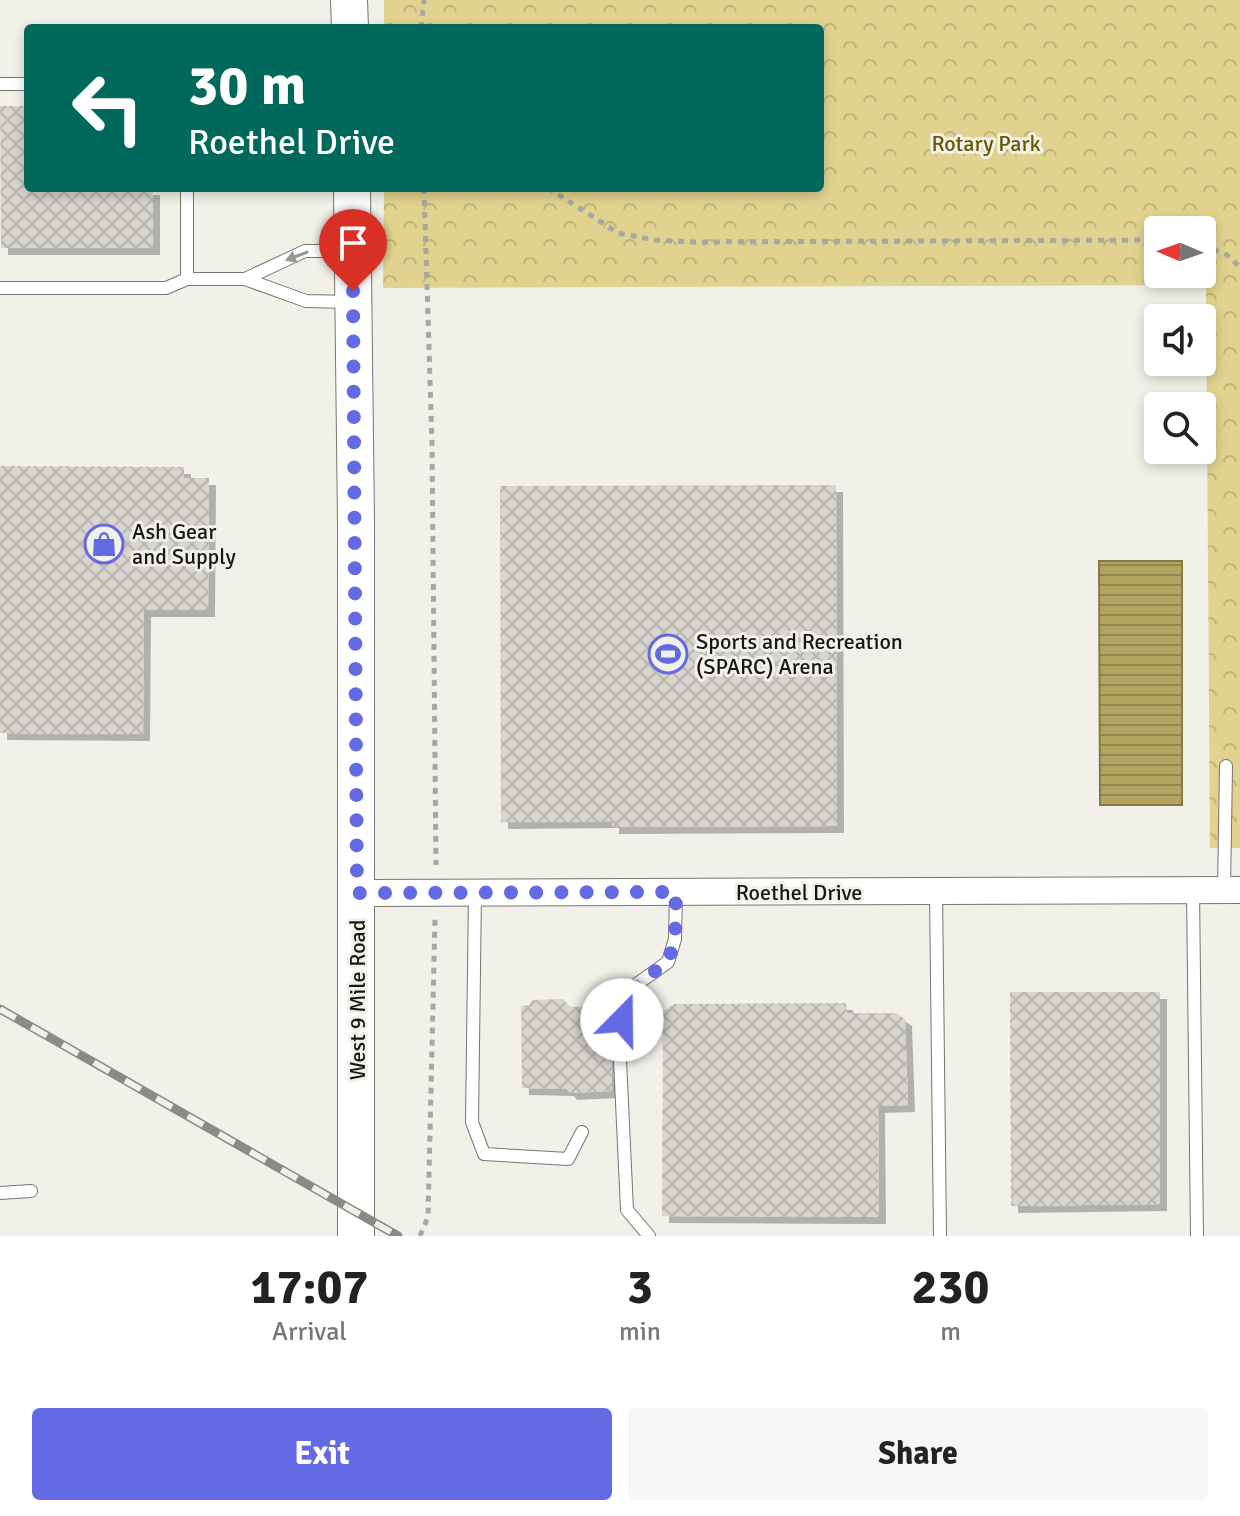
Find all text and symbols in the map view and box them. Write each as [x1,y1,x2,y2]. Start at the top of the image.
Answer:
text: 30 m [188,51,306,120]
icon: left [56,56,160,160]
text: Roethel Drive [188,120,395,165]
park label: Rotary Park [931,130,1041,157]
pin [319,209,387,291]
north arrow [1144,216,1216,288]
map controls [1144,216,1216,464]
icon: arrive [331,221,375,265]
one-way arrow [285,250,309,263]
button: sound [1144,304,1216,376]
button: search [1144,392,1216,464]
place label: Ash Gear and Supply [132,518,236,570]
shop icon: Ash Gear and Supply [83,523,125,565]
place label: Sports and Recreation (SPARC) Arena [696,628,903,680]
sports icon: Sports and Recreation (SPARC) Arena [647,633,689,675]
street label: Roethel Drive [736,879,862,906]
street label: West 9 Mile Road [344,920,371,1080]
position arrow [580,978,664,1062]
text: 17:07 [251,1258,368,1317]
text: 3 [627,1258,653,1317]
text: 230 [912,1258,989,1317]
text: Arrival [272,1316,347,1348]
text: min [619,1316,661,1348]
text: m [940,1316,961,1348]
button: Exit [32,1408,612,1500]
button: Share [628,1408,1208,1500]

